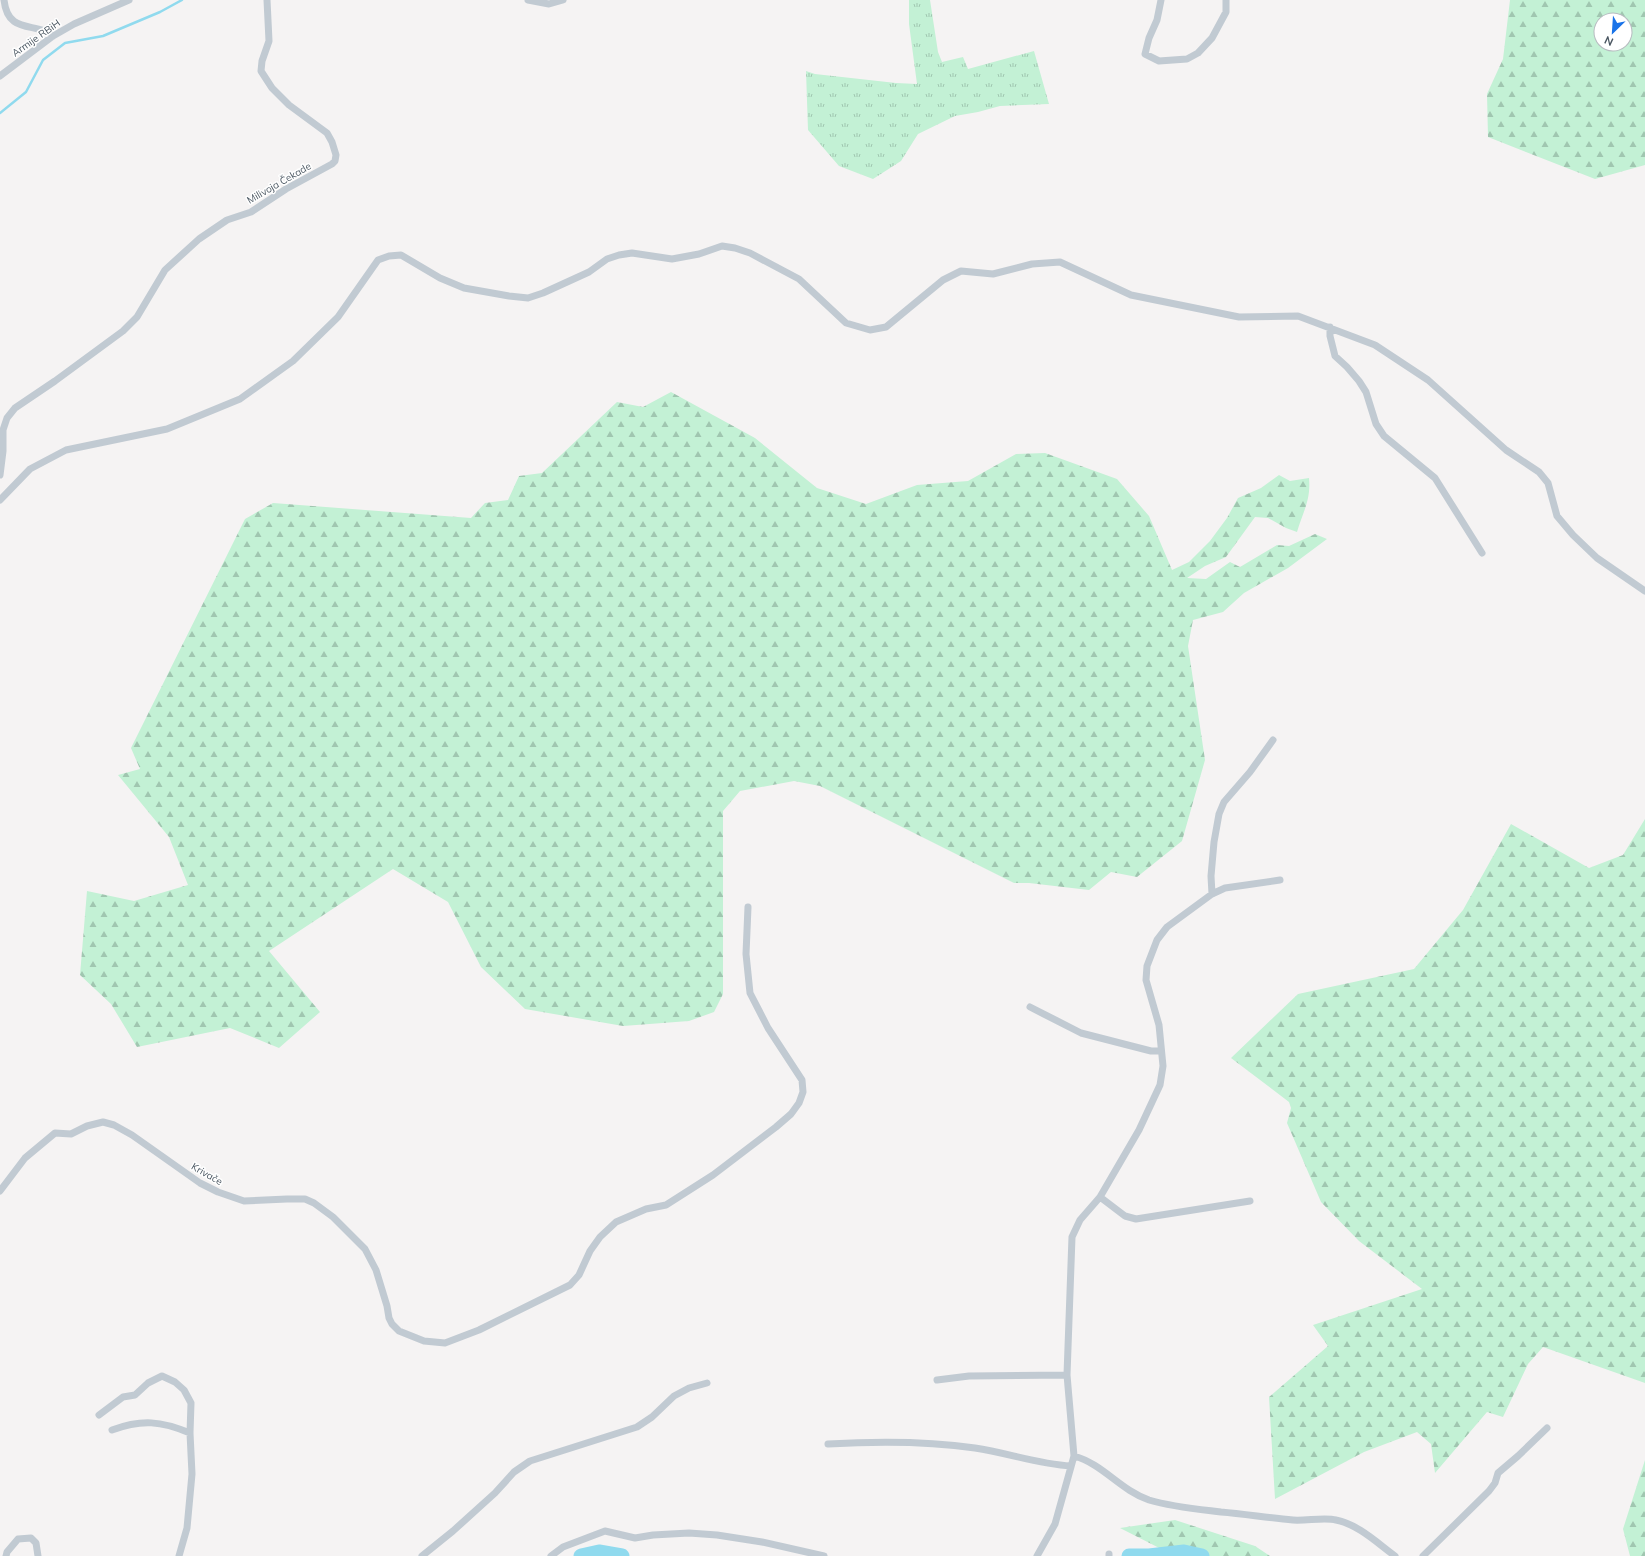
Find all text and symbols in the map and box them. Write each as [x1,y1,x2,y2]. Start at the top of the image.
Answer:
north arrow [1593,12,1633,52]
street label: Armije RBiH [9,17,63,59]
text: N [1602,33,1615,49]
street label: Milivoja Čekade [245,159,313,207]
street label: Krivače [189,1160,225,1188]

